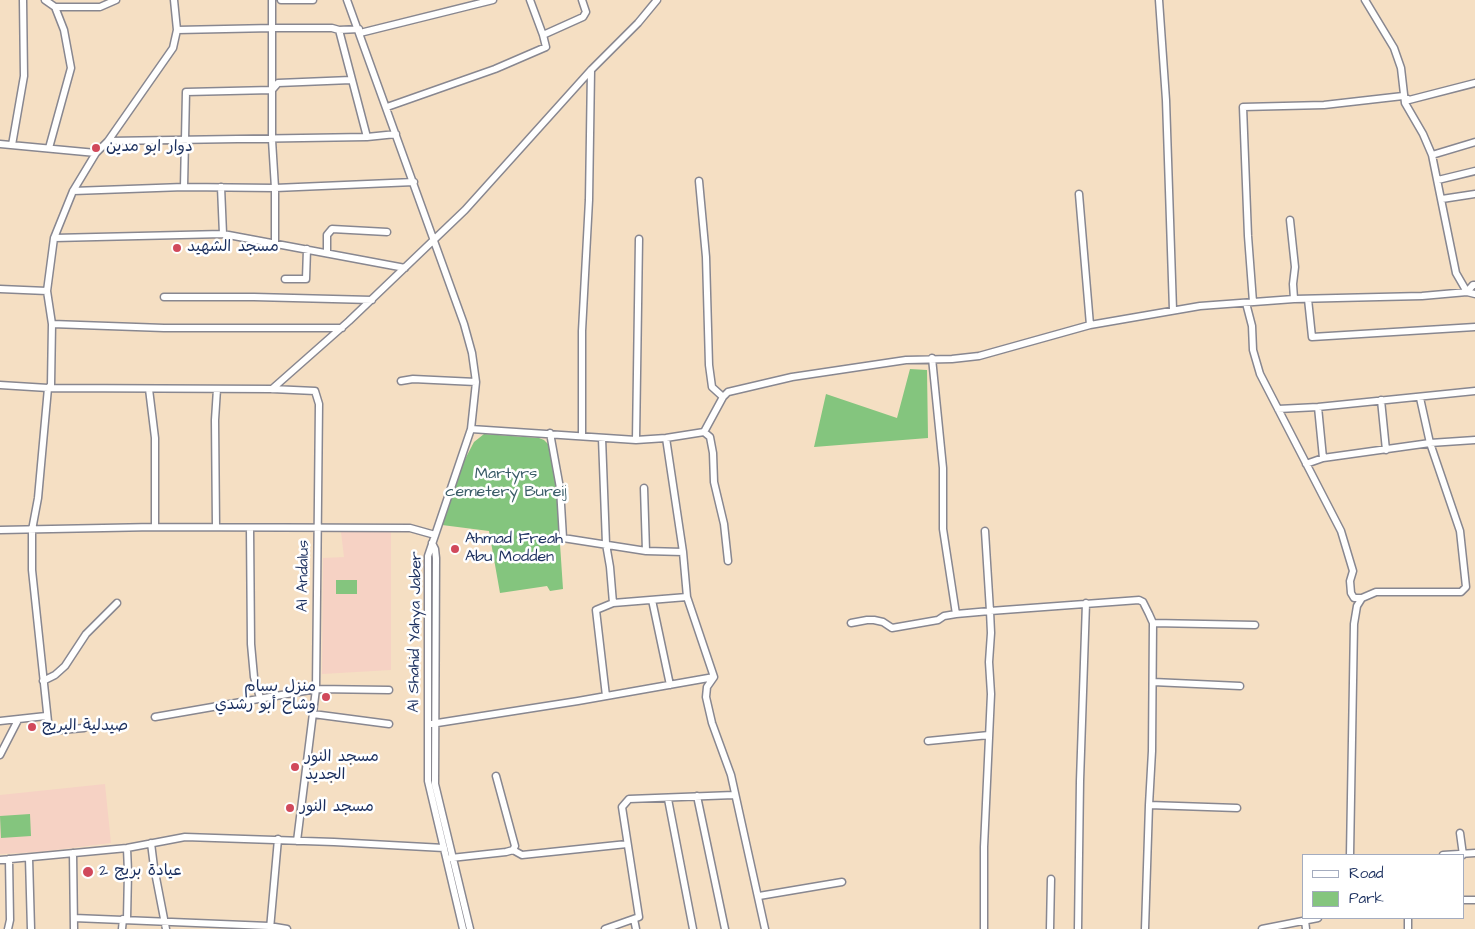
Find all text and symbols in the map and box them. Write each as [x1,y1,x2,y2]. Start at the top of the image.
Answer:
place label: دوار ابو مدين [106,138,193,158]
marker: دوار ابو مدين [90,142,102,154]
place label: مسجد الشهيد [187,238,279,258]
marker: مسجد الشهيد [171,242,183,254]
park label: Martyrs cemetery Bureij [445,465,567,503]
place label: Ahmad Freah Abu Modden [465,530,563,568]
street label: Al Andalus [294,540,314,612]
marker: Ahmad Freah Abu Modden [449,543,461,555]
street label: Al Shahid Yahya Jaber [405,551,427,713]
place label: منزل بسام وشاح أبو رشدي [215,678,316,716]
marker: منزل بسام وشاح أبو رشدي [320,691,332,703]
place label: صيدلية البريج [42,717,128,737]
marker: صيدلية البريج [26,721,38,733]
place label: مسجد النور الجديد [305,748,379,786]
marker: مسجد النور الجديد [289,761,301,773]
place label: مسجد النور [300,798,374,818]
marker: مسجد النور [284,802,296,814]
legend [1302,854,1465,919]
place label: عيادة بريج 2 [99,862,182,882]
text: Road [1349,863,1383,884]
marker: عيادة بريج 2 [81,865,95,879]
text: Park [1349,888,1384,909]

